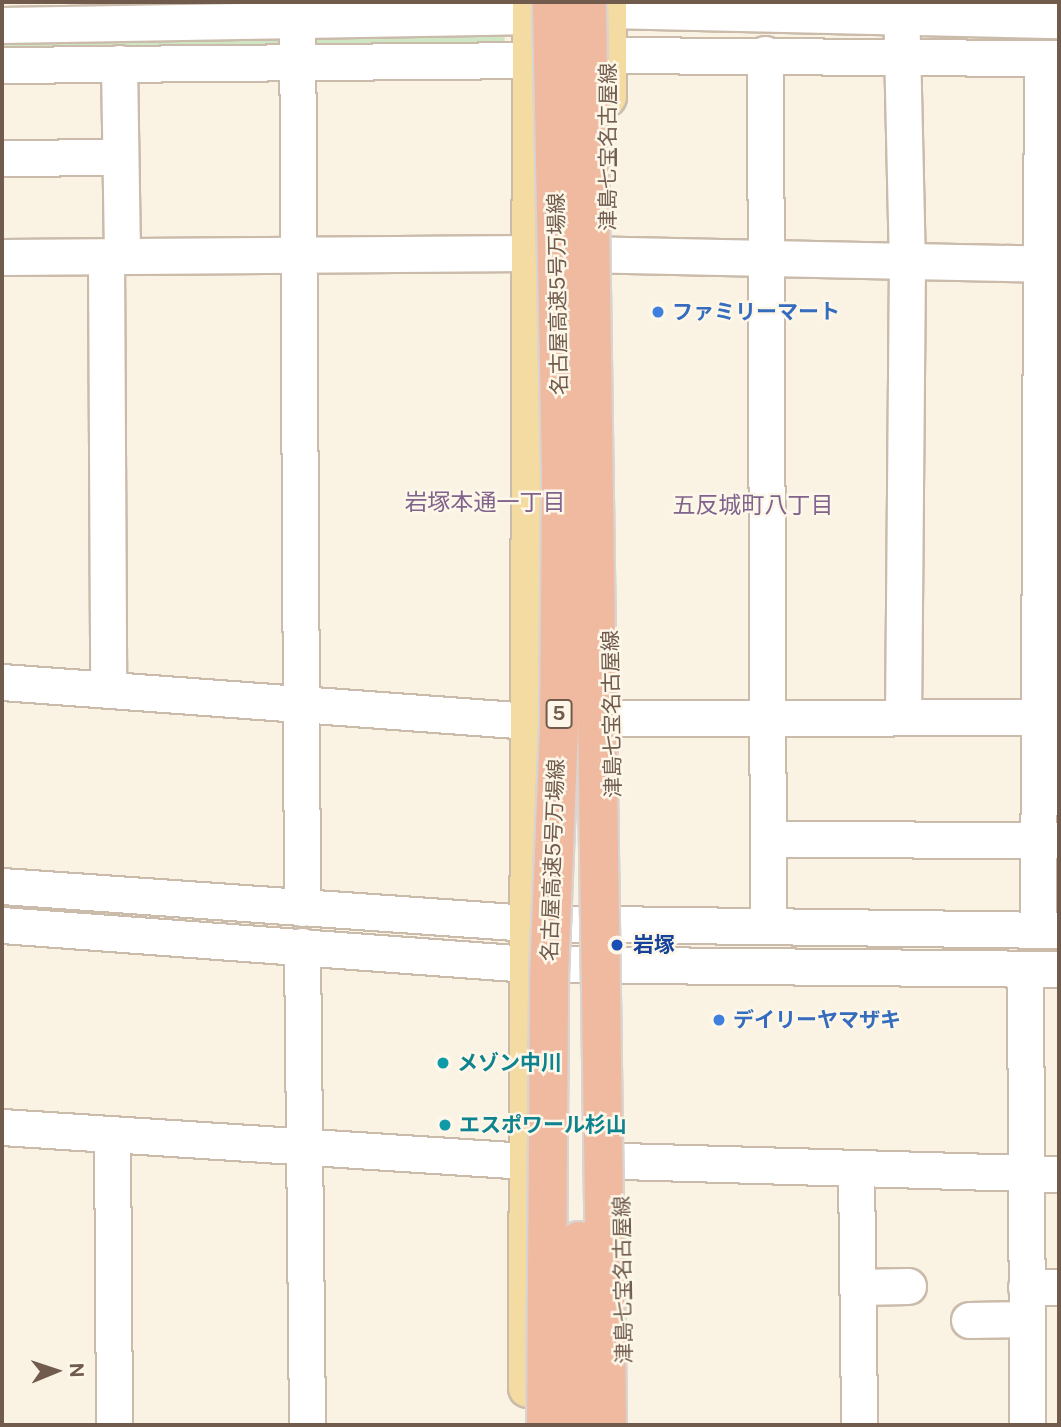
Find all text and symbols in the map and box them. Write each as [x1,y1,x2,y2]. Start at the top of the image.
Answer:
street label: 津島七宝名古屋線 [595,63,621,231]
street label: 名古屋高速5号万場線 [544,193,572,395]
place label: ファミリーマート [672,299,840,325]
marker: ファミリーマート [650,304,666,320]
district label: 岩塚本通一丁目 [405,488,565,516]
district label: 五反城町八丁目 [673,491,833,519]
street label: 津島七宝名古屋線 [598,630,626,798]
road number: 5 [545,698,573,730]
street label: 名古屋高速5号万場線 [537,758,569,962]
place label: 岩塚 [633,932,675,958]
marker: 岩塚 [607,935,627,955]
place label: デイリーヤマザキ [733,1007,901,1033]
marker: デイリーヤマザキ [711,1012,727,1028]
place label: メゾン中川 [457,1050,562,1076]
marker: メゾン中川 [435,1055,451,1071]
place label: エスポワール杉山 [459,1112,627,1138]
marker: エスポワール杉山 [437,1117,453,1133]
street label: 津島七宝名古屋線 [609,1196,637,1364]
north arrow [21,1336,91,1406]
text: N [66,1362,88,1378]

